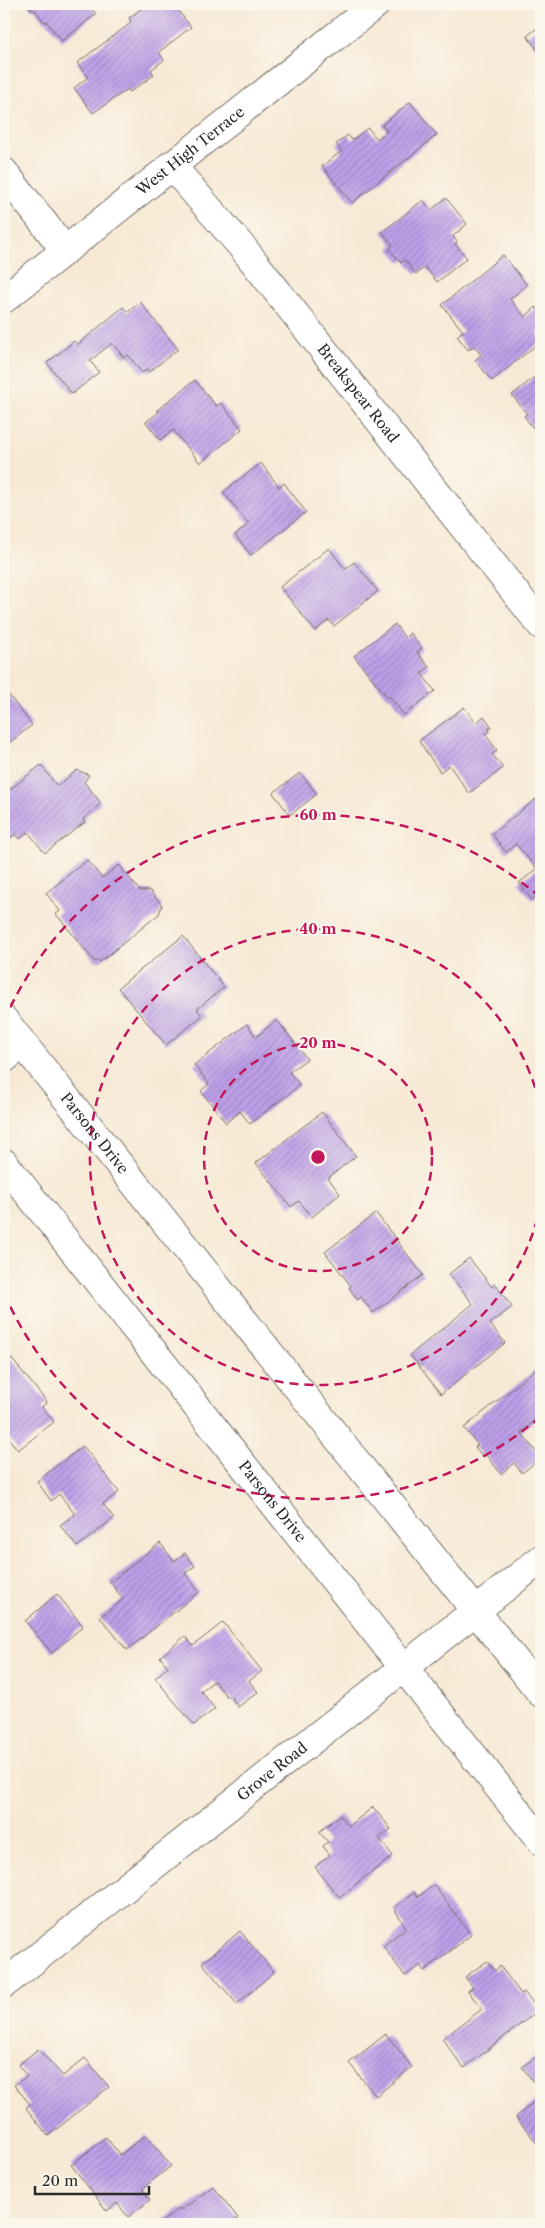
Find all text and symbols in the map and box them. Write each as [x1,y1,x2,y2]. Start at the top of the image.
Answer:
street label: West High Terrace [132,102,248,200]
street label: Breakspear Road [313,340,403,446]
text: 60 m [299,805,337,824]
text: 40 m [299,919,337,938]
text: 20 m [299,1033,337,1052]
street label: Parsons Drive [57,1089,133,1178]
centre of rings [309,1148,327,1166]
street label: Parsons Drive [235,1457,311,1546]
street label: Grove Road [233,1738,311,1805]
scale bar [35,2163,149,2195]
text: 20 m [42,2171,78,2190]

